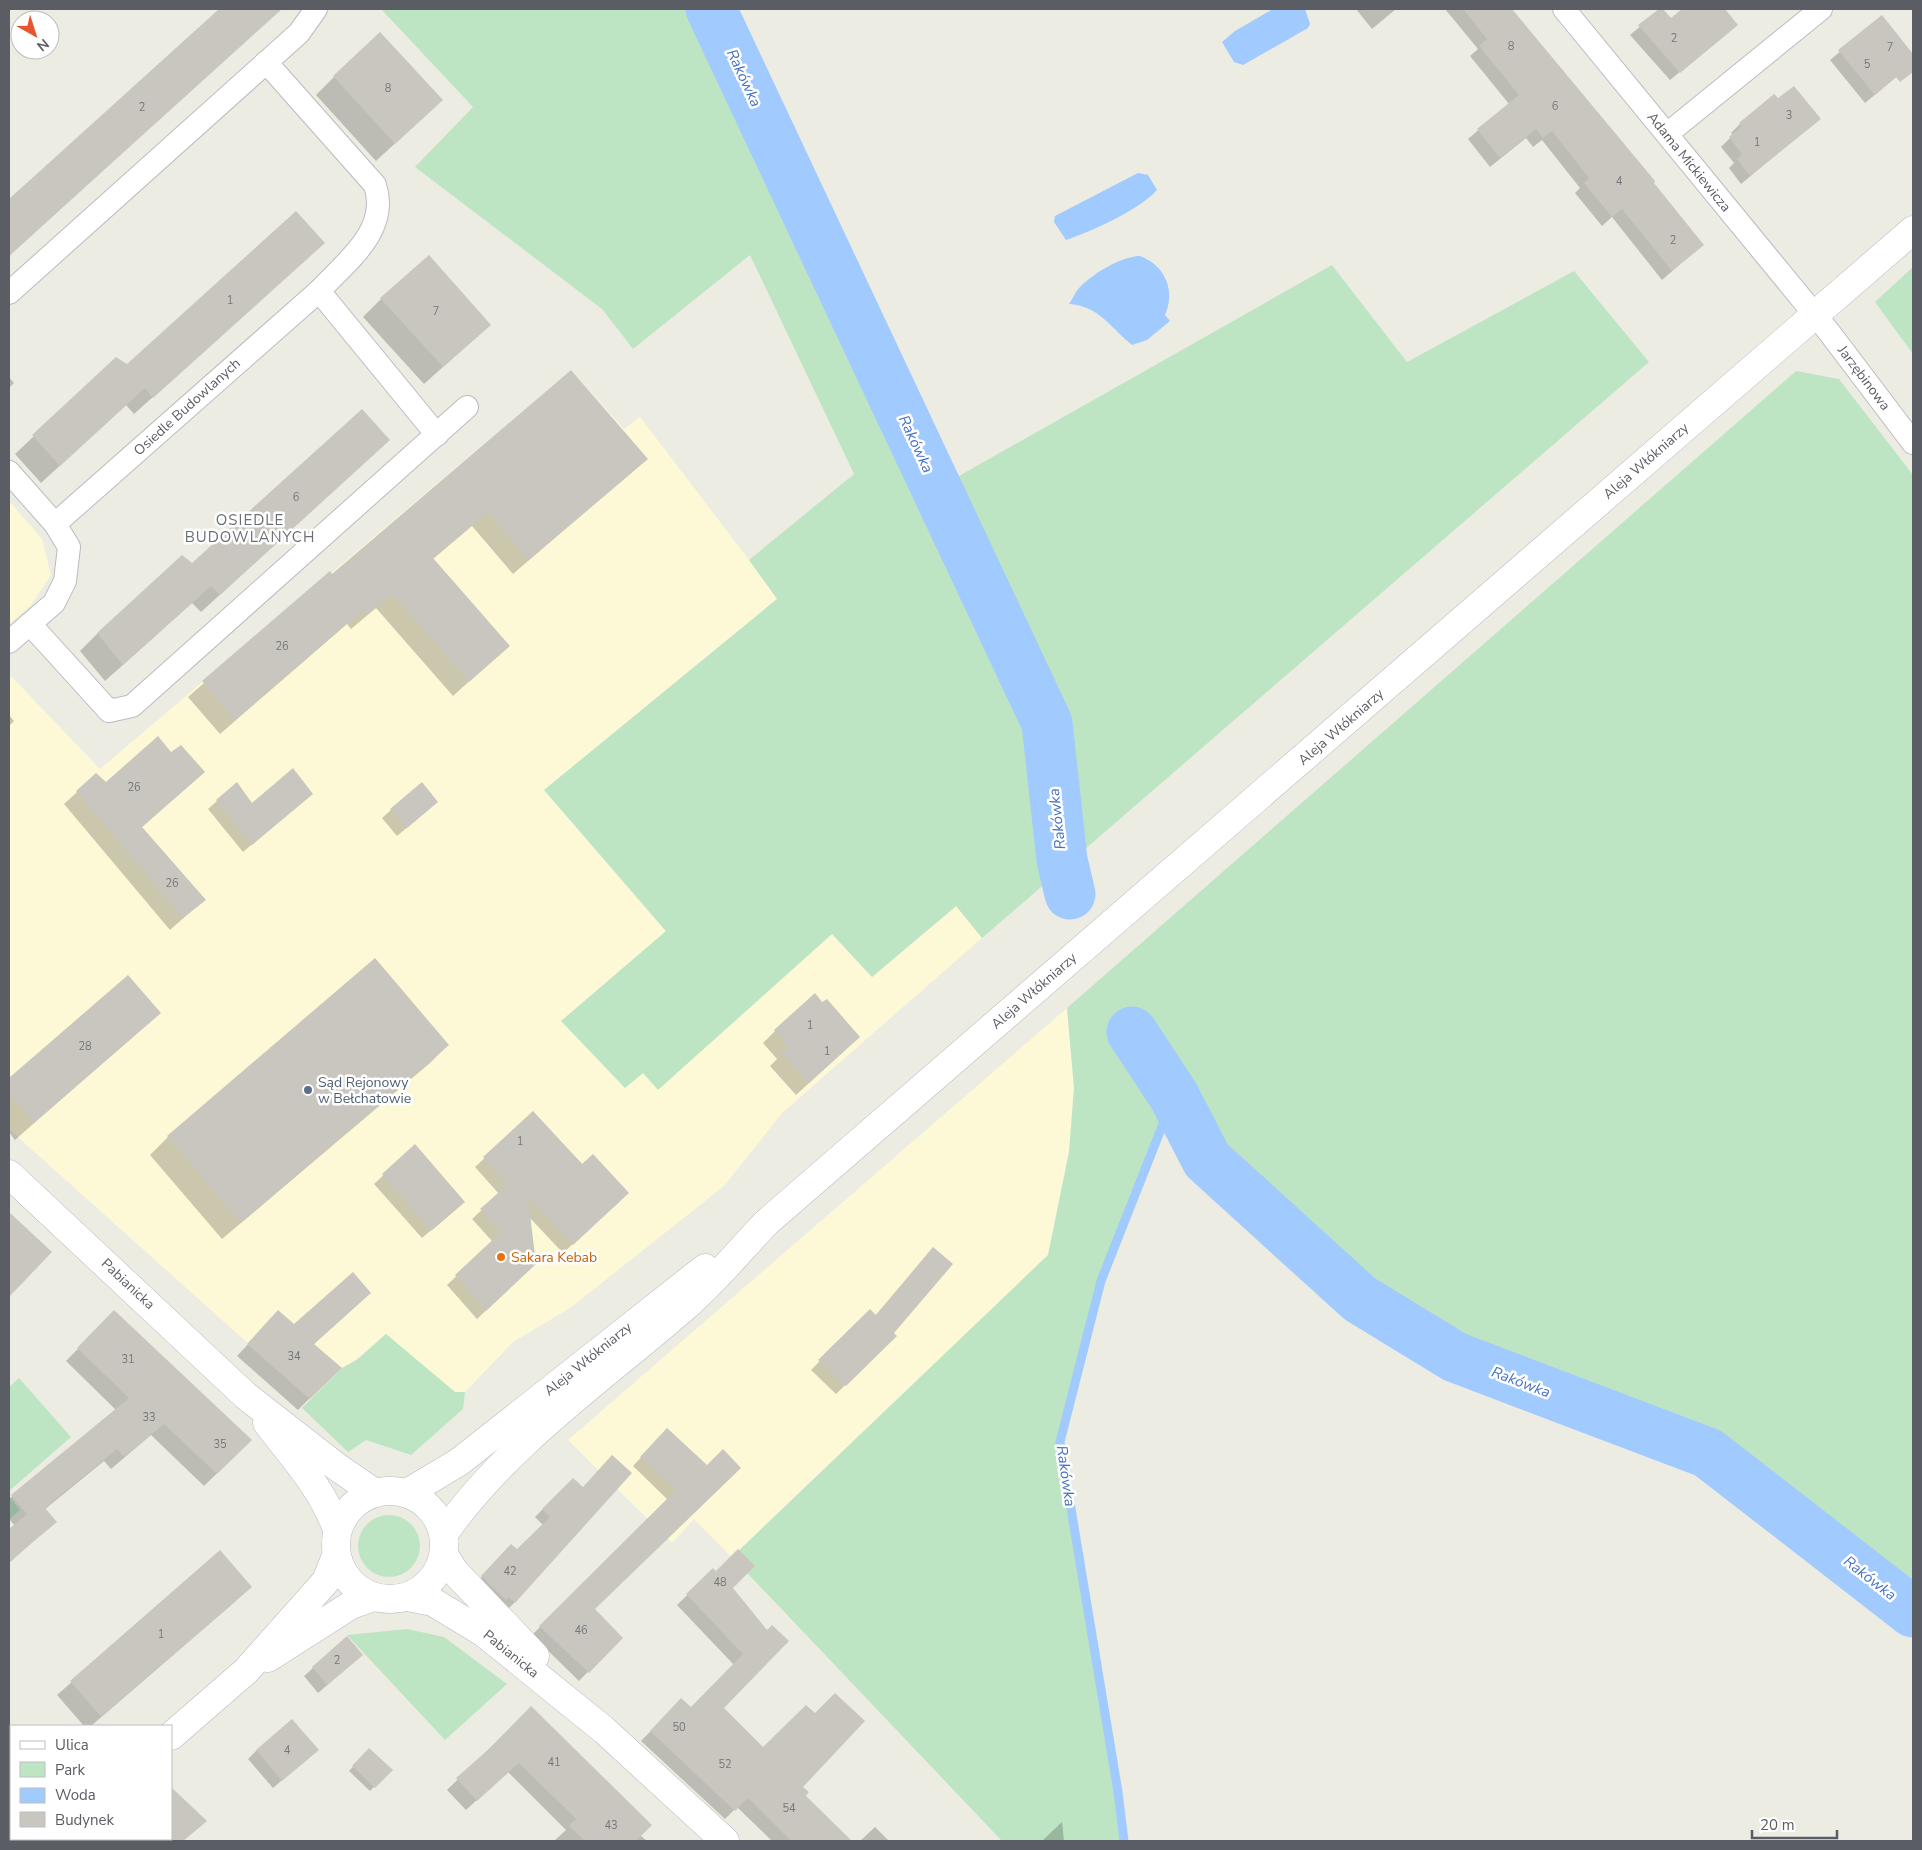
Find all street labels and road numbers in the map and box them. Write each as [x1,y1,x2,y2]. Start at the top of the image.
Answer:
street label: Adama Mickiewicza [1643,108,1735,216]
street label: Jarzębinowa [1833,341,1895,414]
street label: Osiedle Budowlanych [130,354,244,460]
street label: Aleja Włókniarzy [1599,418,1693,503]
street label: Aleja Włókniarzy [1294,684,1388,769]
street label: Aleja Włókniarzy [987,948,1081,1033]
street label: Pabianicka [97,1254,159,1314]
street label: Aleja Włókniarzy [540,1317,636,1400]
street label: Pabianicka [479,1626,543,1682]

